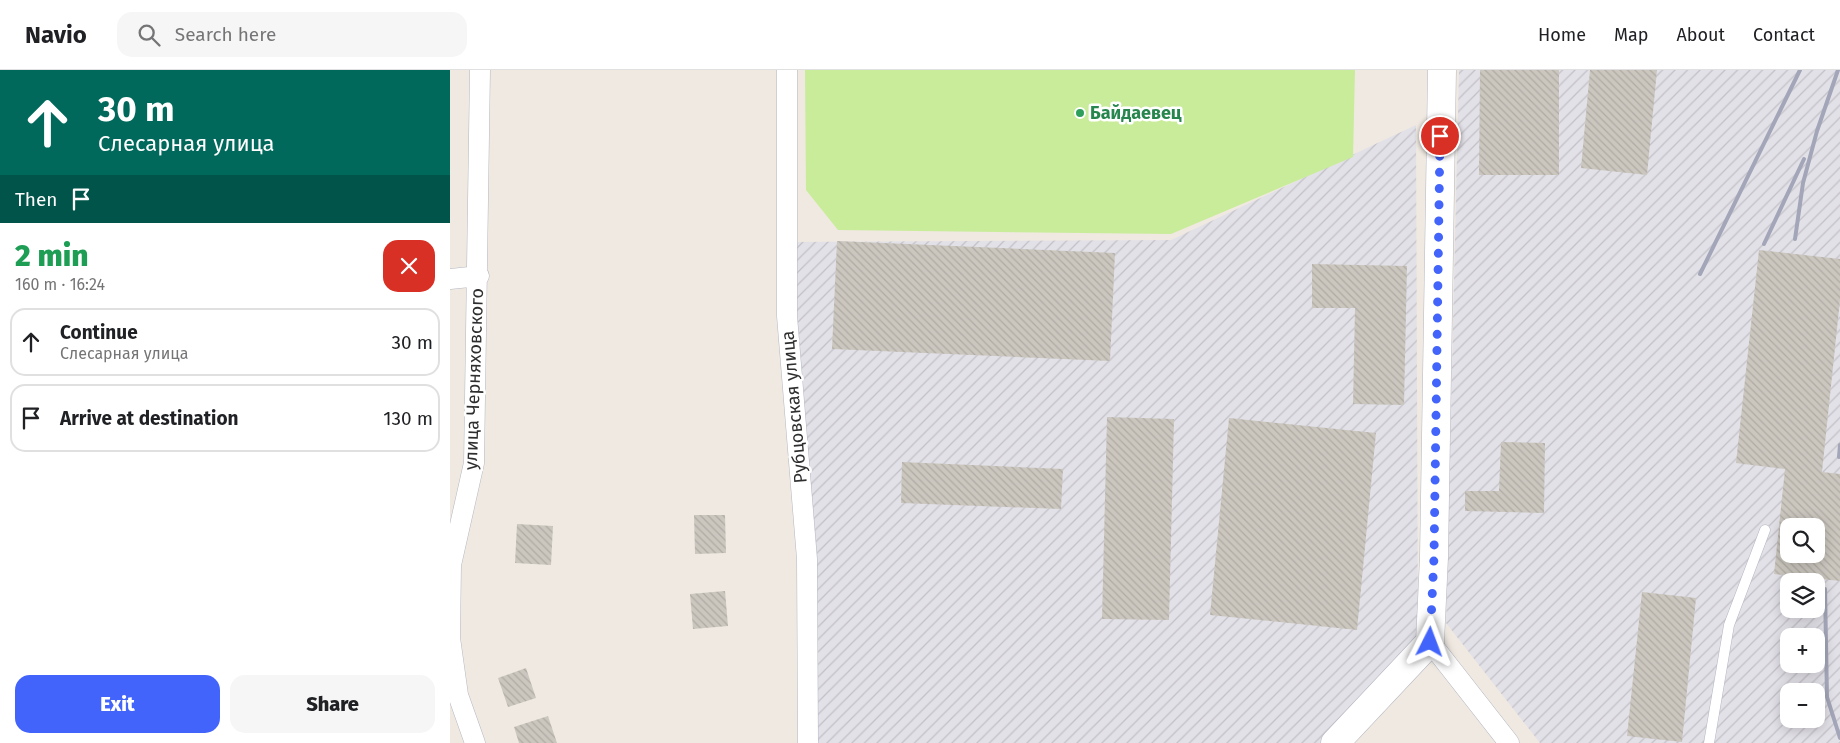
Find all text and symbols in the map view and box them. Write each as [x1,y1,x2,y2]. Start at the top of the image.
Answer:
search box [117,12,467,57]
text: Navio [25,21,87,49]
icon: search [135,21,163,49]
text: Search here [175,23,276,46]
text: Home [1538,24,1586,46]
text: Map [1614,24,1648,46]
text: About [1676,24,1725,46]
text: Contact [1753,24,1815,46]
text: 30 m [98,88,175,130]
icon: ahead [15,90,80,155]
place label: Байдаевец [1090,102,1182,124]
marker: Байдаевец [1074,107,1086,119]
pin [1419,115,1461,157]
icon: arrive [1426,122,1454,150]
text: Слесарная улица [98,130,275,157]
icon: arrive [67,185,95,213]
text: Then [15,188,57,211]
text: 2 min [15,238,88,274]
button: close [383,240,435,292]
text: 160 m · 16:24 [15,275,105,294]
street label: улица Черняховского [460,288,488,470]
text: Continue [60,321,138,344]
icon: ahead [17,328,45,356]
street label: Рубцовская улица [776,330,812,484]
text: 30 m [392,331,433,354]
text: Слесарная улица [60,344,188,363]
icon: arrive [17,404,45,432]
text: Arrive at destination [60,407,239,430]
text: 130 m [383,407,433,430]
map controls [1780,518,1825,728]
button: search [1780,518,1825,563]
button: layers [1780,573,1825,618]
position arrow [1403,615,1455,667]
button: + [1780,628,1825,673]
button: Exit [15,675,220,733]
button: Share [230,675,435,733]
button: − [1780,683,1825,728]

